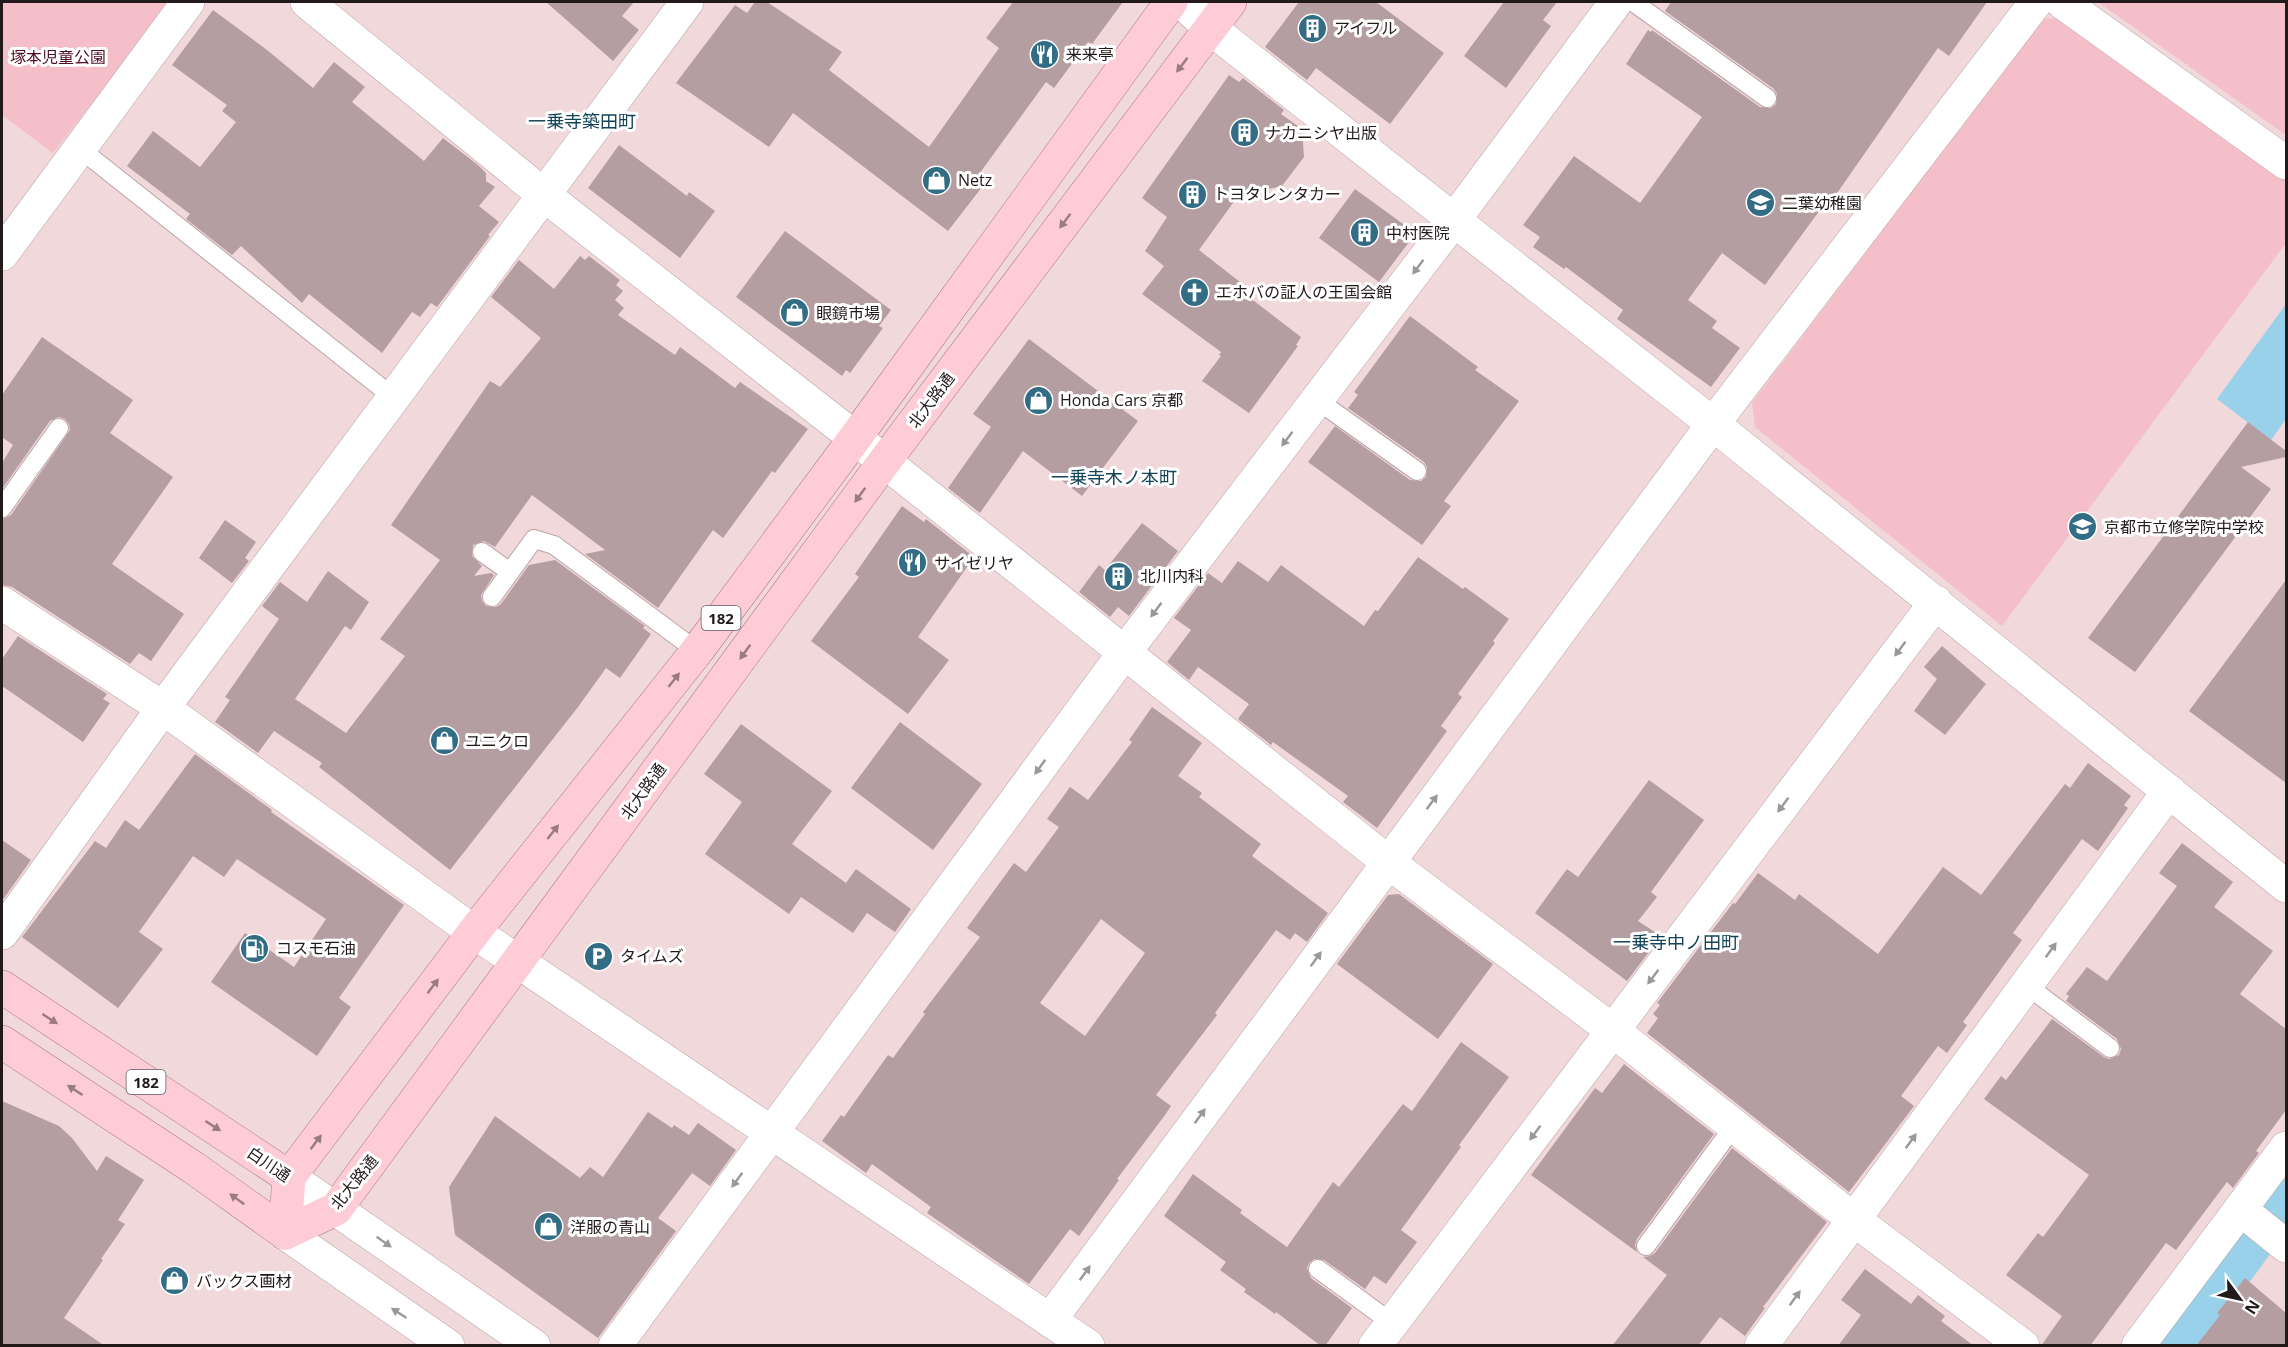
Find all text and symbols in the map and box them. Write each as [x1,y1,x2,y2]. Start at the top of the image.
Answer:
building icon: アイフル [1297,12,1329,44]
place label: アイフル [1334,17,1397,39]
restaurant icon: 来来亭 [1029,38,1061,70]
place label: 来来亭 [1066,43,1114,65]
park label: 塚本児童公園 [10,46,106,68]
one-way arrow [1177,57,1189,72]
district label: 一乗寺築田町 [528,109,636,133]
building icon: ナカニシヤ出版 [1228,117,1260,149]
place label: ナカニシヤ出版 [1265,122,1377,144]
shop icon: Netz [921,164,953,196]
place label: Netz [958,169,992,191]
building icon: トヨタレンタカー [1176,178,1208,210]
place label: トヨタレンタカー [1213,183,1341,205]
school or university icon: 二葉幼稚園 [1745,187,1777,219]
place label: 二葉幼稚園 [1782,192,1862,214]
one-way arrow [1060,213,1072,228]
building icon: 中村医院 [1349,217,1381,249]
place label: 中村医院 [1386,222,1450,244]
one-way arrow [1412,259,1424,275]
church icon: エホバの証人の王国会館 [1179,276,1211,308]
place label: エホバの証人の王国会館 [1216,281,1392,303]
shop icon: 眼鏡市場 [779,297,811,329]
place label: 眼鏡市場 [816,302,880,324]
street label: 北大路通 [903,368,959,432]
shop icon: Honda Cars 京都 [1023,384,1055,416]
place label: Honda Cars 京都 [1060,389,1183,411]
one-way arrow [1281,430,1293,446]
district label: 一乗寺木ノ本町 [1051,465,1177,489]
one-way arrow [855,487,867,502]
school or university icon: 京都市立修学院中学校 [2067,511,2099,543]
place label: 京都市立修学院中学校 [2104,516,2264,538]
restaurant icon: サイゼリヤ [897,547,929,579]
place label: サイゼリヤ [934,552,1014,574]
building icon: 北川内科 [1103,560,1135,592]
place label: 北川内科 [1140,565,1204,587]
one-way arrow [1151,603,1163,618]
road number: 182 [702,606,740,630]
one-way arrow [1894,641,1907,657]
one-way arrow [739,643,751,659]
one-way arrow [668,672,680,687]
shop icon: ユニクロ [428,725,460,757]
place label: ユニクロ [465,730,529,752]
street label: 北大路通 [615,759,671,823]
one-way arrow [1034,759,1046,775]
one-way arrow [1426,795,1438,810]
one-way arrow [1777,796,1789,812]
one-way arrow [546,824,559,840]
district label: 一乗寺中ノ田町 [1613,930,1739,954]
fuel station icon: コスモ石油 [239,932,271,964]
place label: コスモ石油 [276,937,356,959]
parking icon: タイムズ [583,940,615,972]
one-way arrow [2045,943,2057,959]
place label: タイムズ [620,945,684,967]
one-way arrow [1310,952,1322,967]
one-way arrow [1646,969,1659,985]
one-way arrow [427,978,439,994]
one-way arrow [42,1014,59,1025]
road number: 182 [126,1070,166,1094]
one-way arrow [67,1085,83,1096]
one-way arrow [1194,1108,1207,1124]
one-way arrow [205,1121,222,1132]
one-way arrow [1530,1125,1542,1140]
one-way arrow [309,1134,321,1149]
one-way arrow [1905,1134,1917,1150]
street label: 白川通 [243,1141,295,1187]
street label: 北大路通 [325,1150,383,1214]
one-way arrow [731,1172,743,1187]
one-way arrow [230,1193,246,1205]
shop icon: 洋服の青山 [533,1211,565,1243]
place label: 洋服の青山 [570,1216,650,1238]
one-way arrow [376,1236,392,1247]
shop icon: バックス画材 [159,1265,191,1297]
one-way arrow [1078,1265,1090,1280]
north arrow [2210,1269,2270,1329]
place label: バックス画材 [196,1270,292,1292]
one-way arrow [1789,1291,1801,1306]
text: N [2240,1296,2265,1319]
one-way arrow [392,1307,408,1319]

